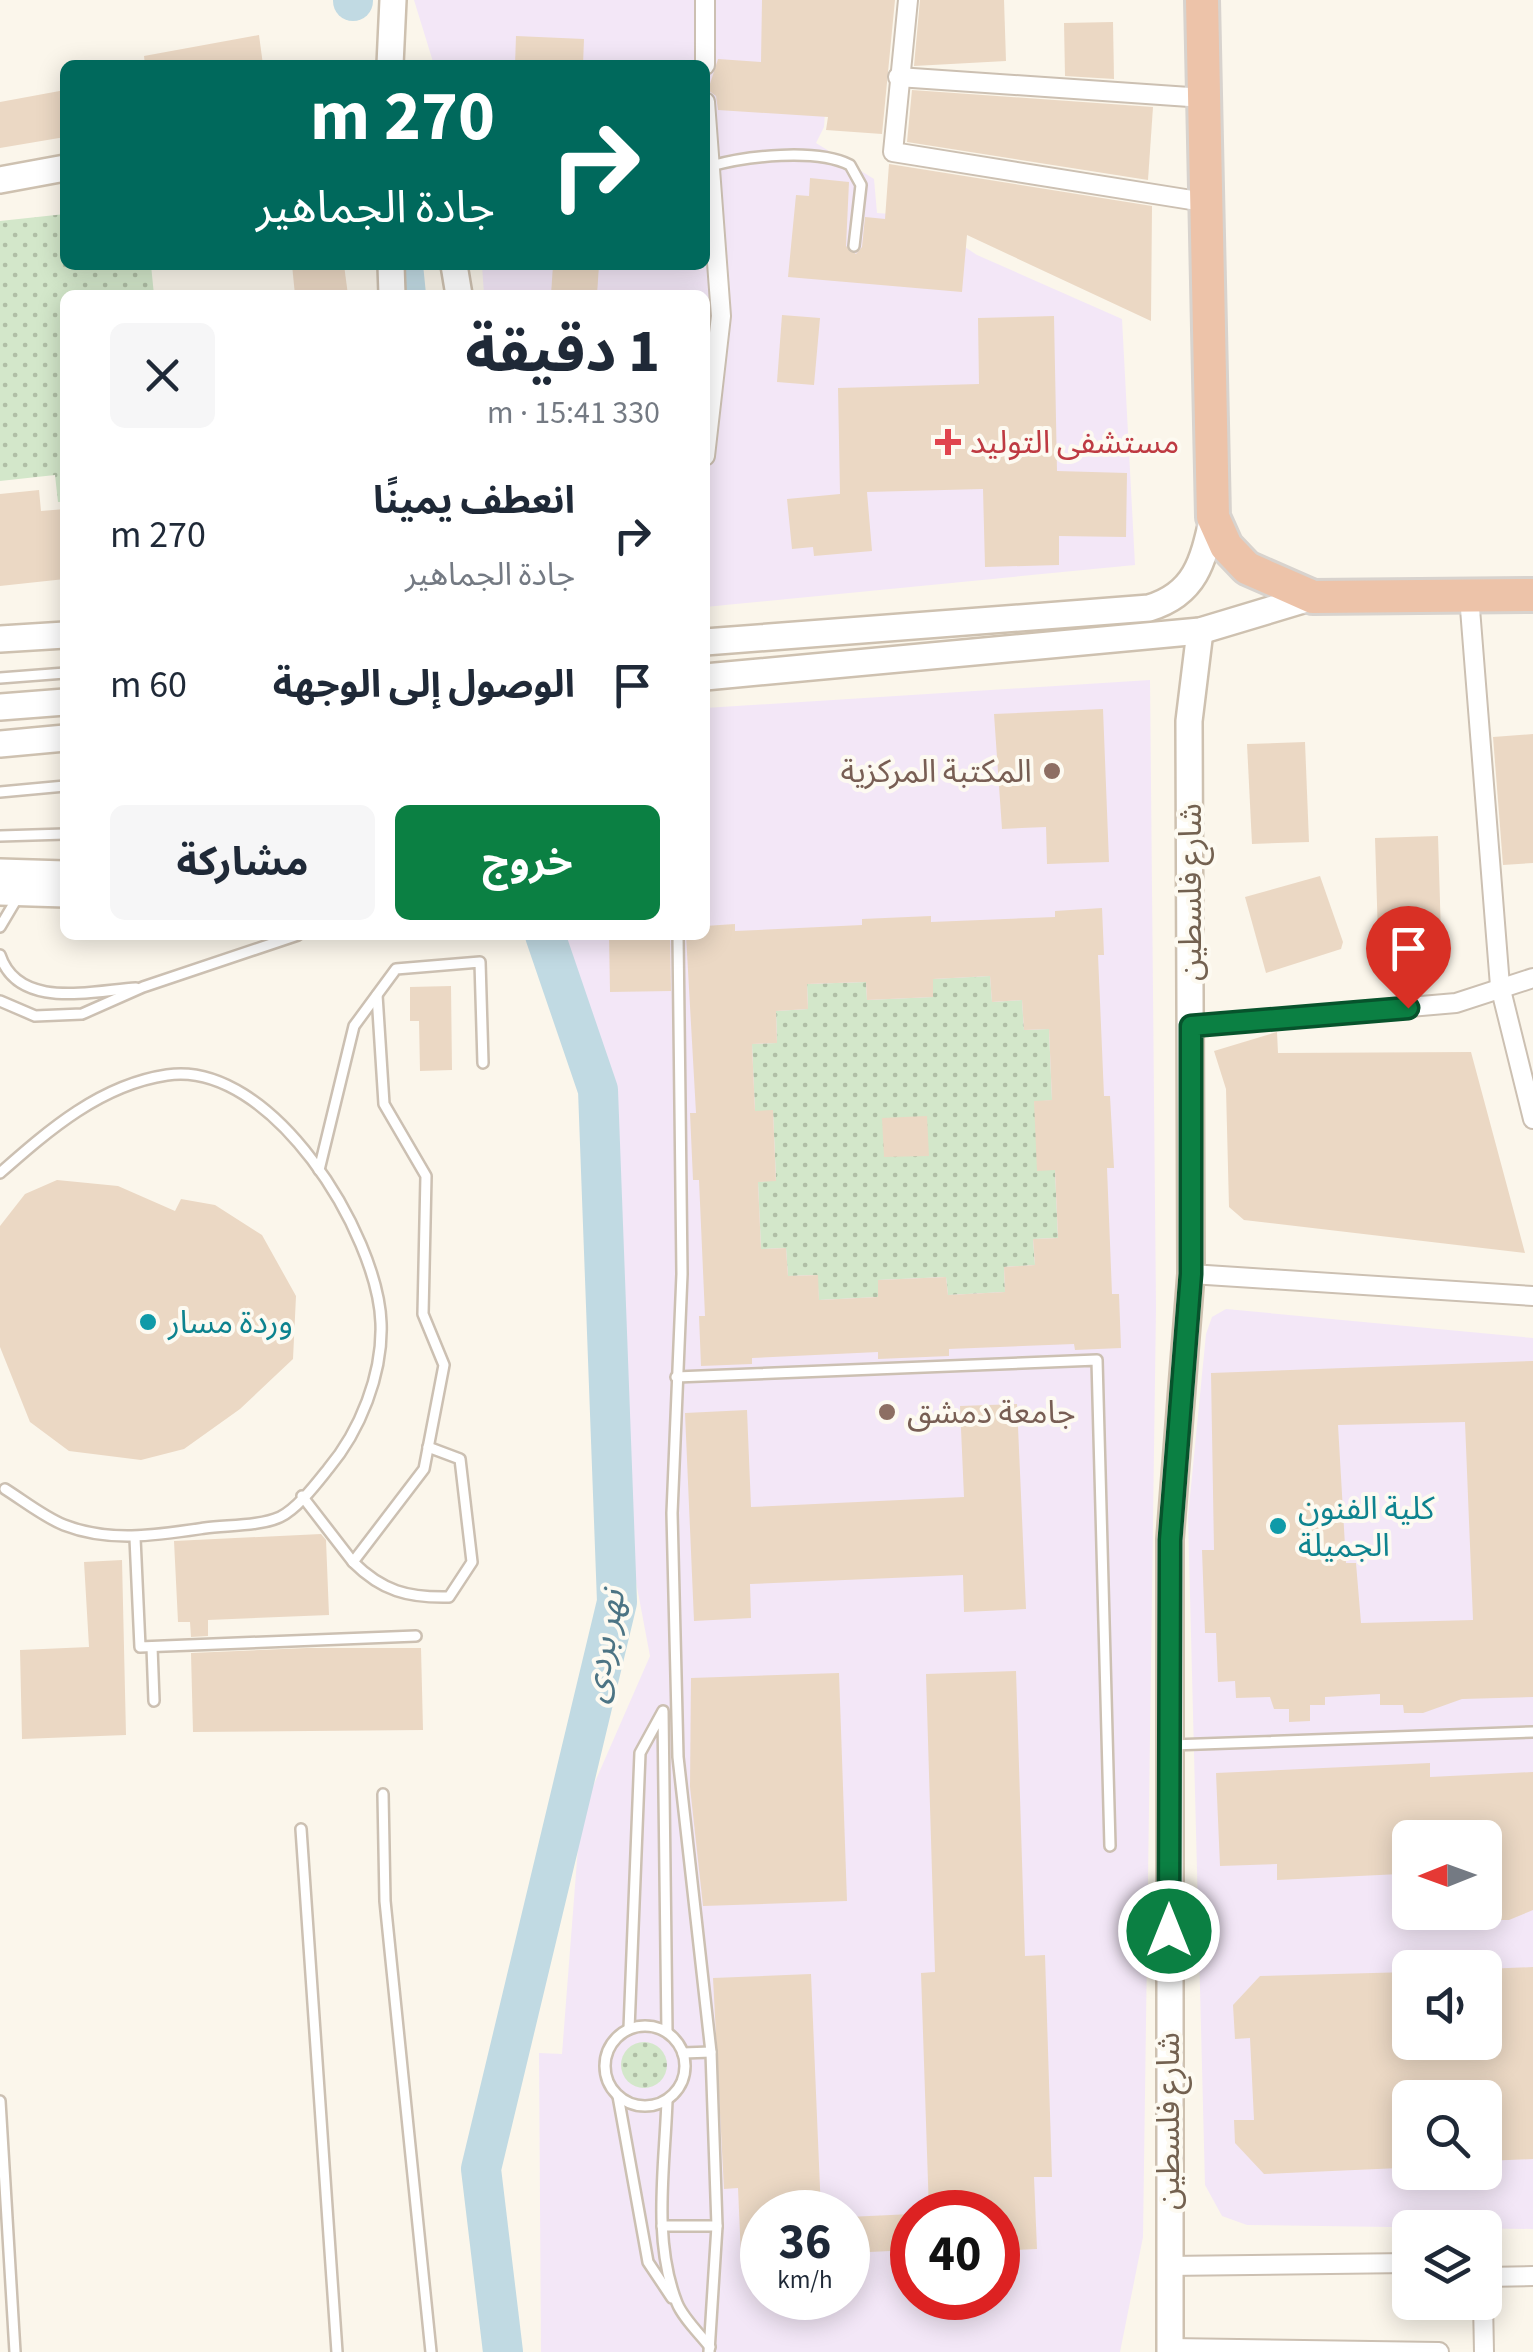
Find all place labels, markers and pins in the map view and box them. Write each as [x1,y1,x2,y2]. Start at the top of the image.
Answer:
place label: مستشفى التوليد [970,420,1179,466]
marker: مستشفى التوليد [935,429,961,455]
place label: المكتبة المركزية [841,749,1032,795]
marker: المكتبة المركزية [1041,760,1063,782]
pin [1366,906,1451,1009]
place label: وردة مسار [167,1300,293,1346]
marker: وردة مسار [137,1311,159,1333]
place label: جامعة دمشق [907,1390,1076,1436]
marker: جامعة دمشق [876,1401,898,1423]
place label: كلية الفنون الجميلة [1298,1486,1435,1569]
marker: كلية الفنون الجميلة [1267,1515,1289,1537]

